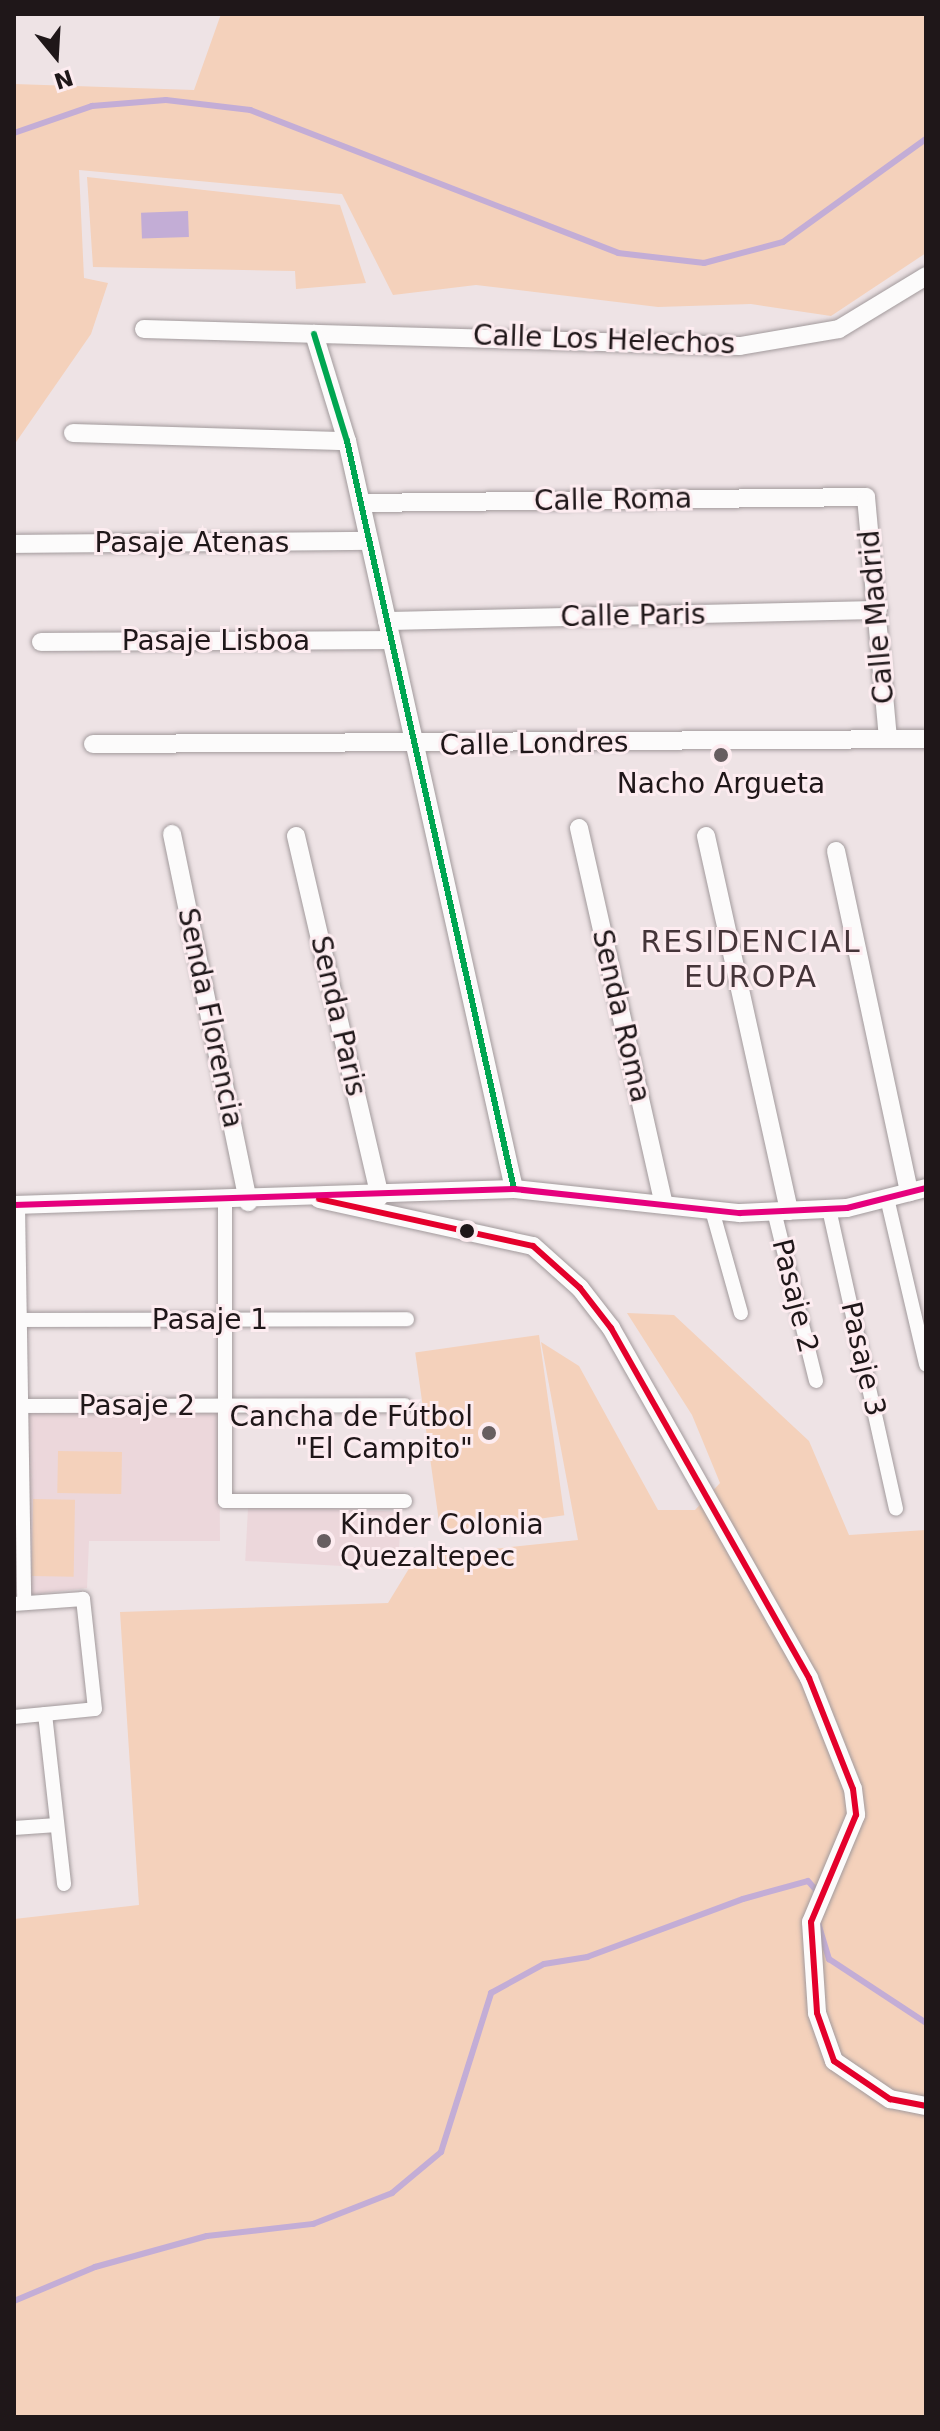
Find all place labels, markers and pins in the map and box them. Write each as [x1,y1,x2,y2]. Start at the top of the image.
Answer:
marker: Nacho Argueta [712,746,730,764]
place label: Nacho Argueta [617,767,825,801]
unlabelled marker [459,1223,475,1239]
place label: Cancha de Fútbol "El Campito" [229,1400,473,1466]
marker: Cancha de Fútbol "El Campito" [480,1424,498,1442]
place label: Kinder Colonia Quezaltepec [340,1508,544,1574]
marker: Kinder Colonia Quezaltepec [315,1532,333,1550]

